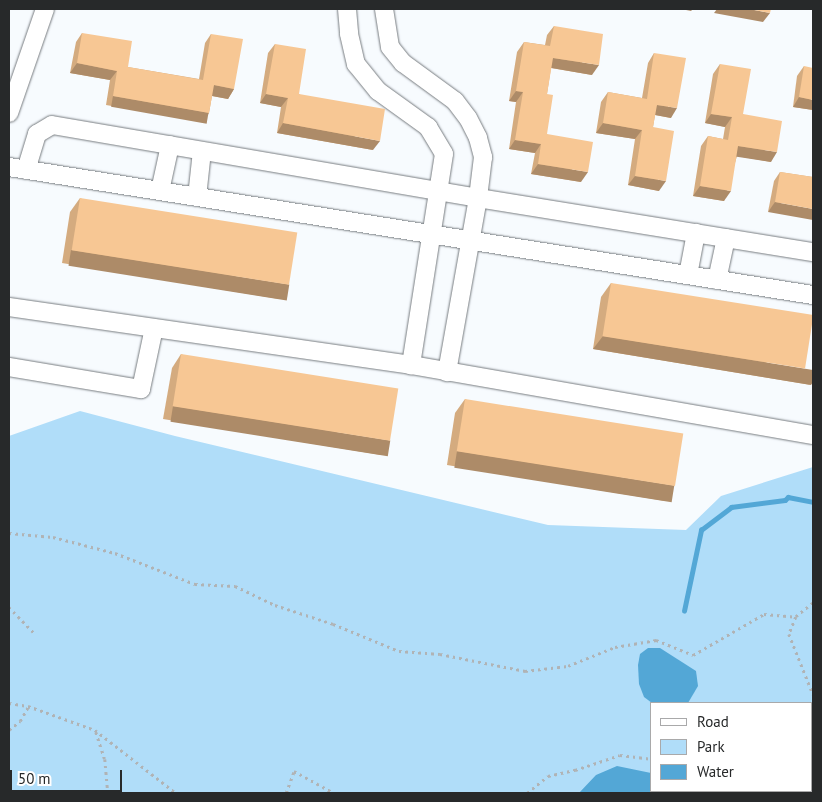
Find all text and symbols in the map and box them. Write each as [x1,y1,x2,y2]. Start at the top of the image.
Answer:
legend [650,702,812,792]
text: Road [697,712,729,731]
text: Park [697,737,725,756]
scale bar [12,760,125,792]
text: Water [697,762,734,781]
text: 50 m [18,769,51,788]

